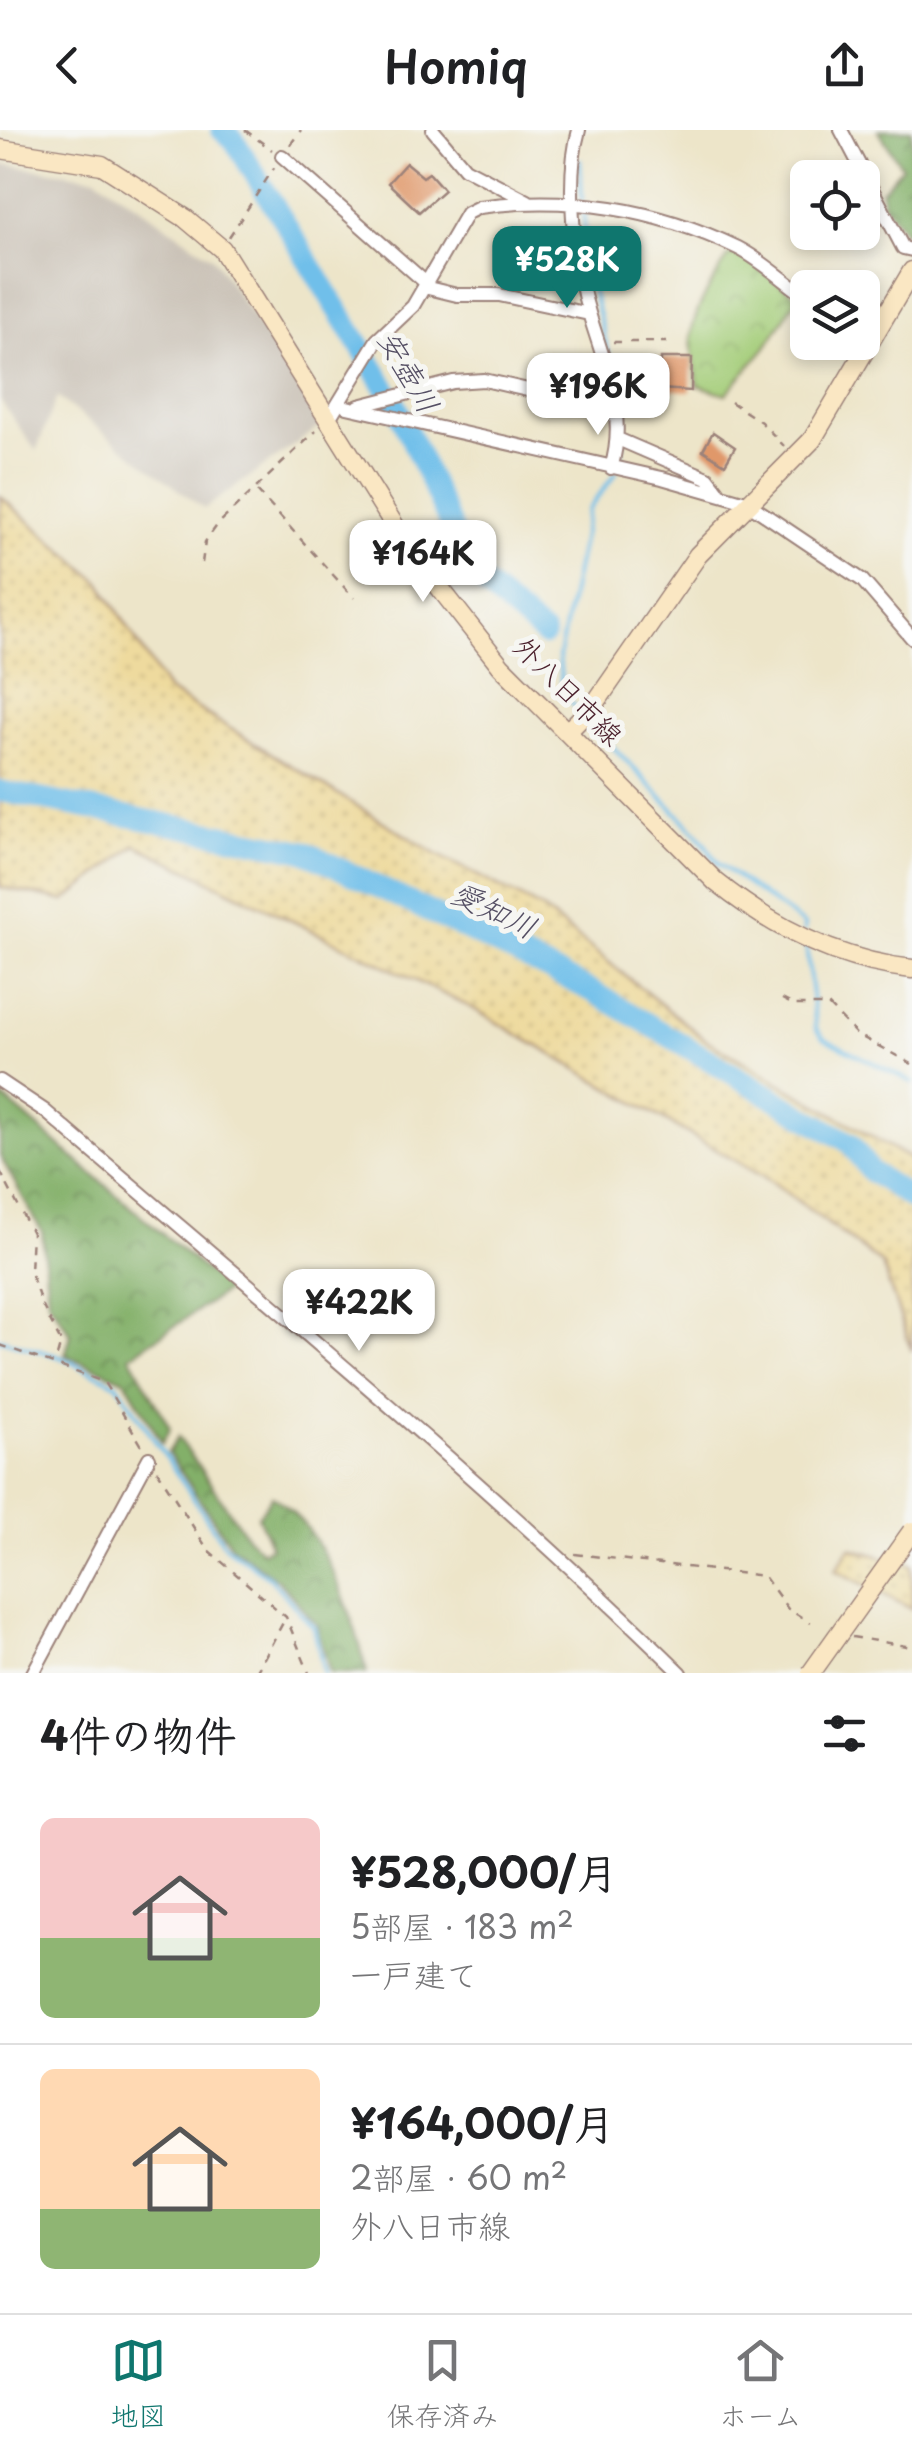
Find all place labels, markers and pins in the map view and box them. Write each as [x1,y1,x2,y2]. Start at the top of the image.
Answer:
pin: ¥528K [497,226,637,311]
pin: ¥196K [528,353,668,438]
pin: ¥164K [353,520,493,605]
pin: ¥422K [289,1269,429,1354]

